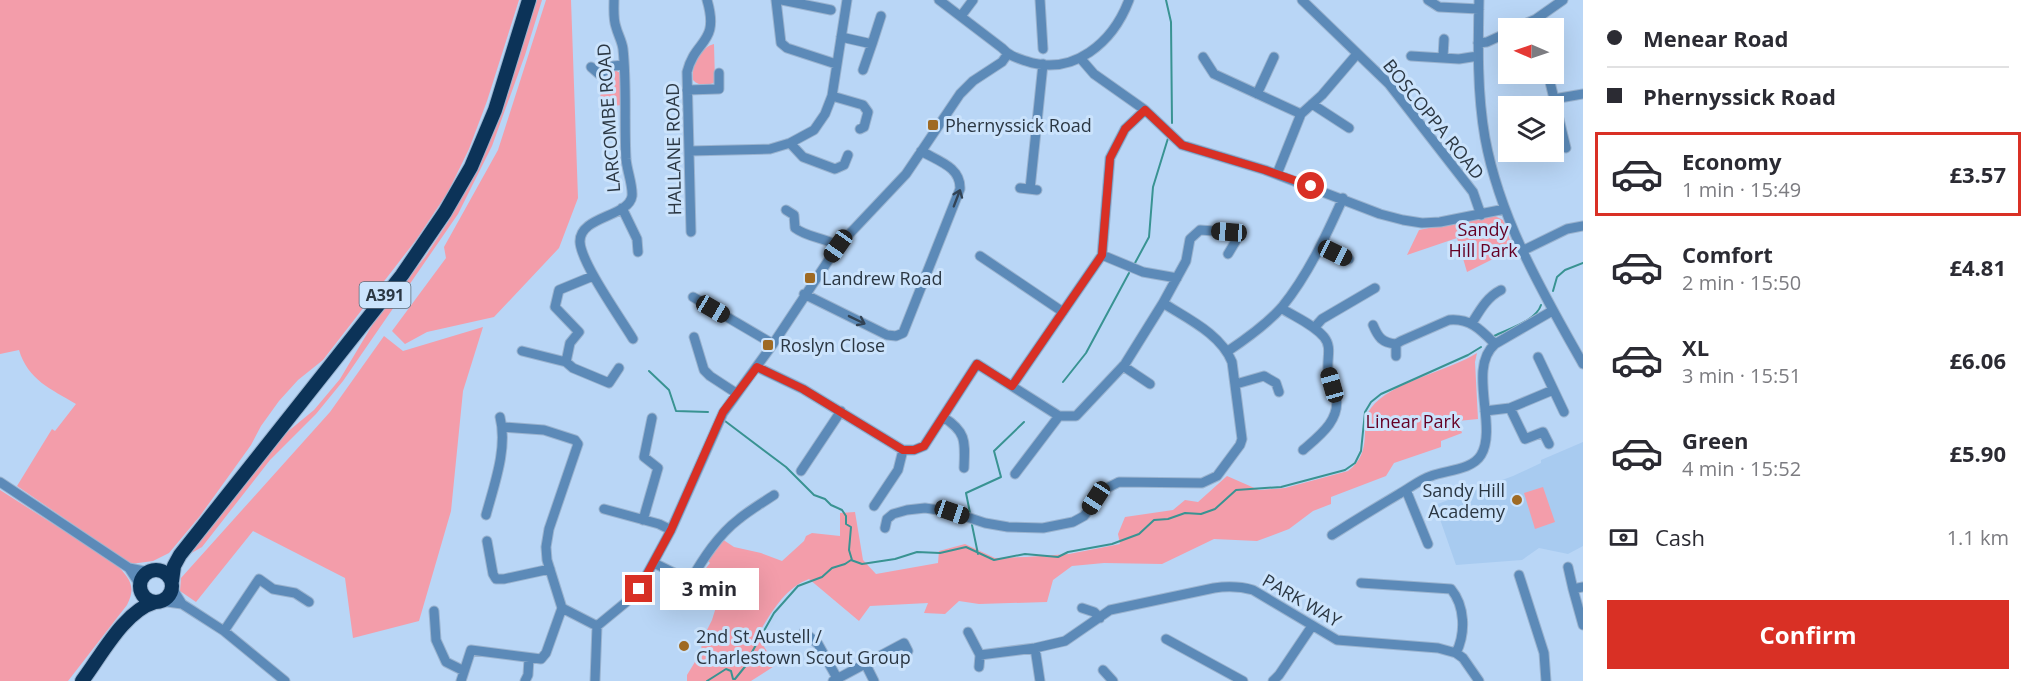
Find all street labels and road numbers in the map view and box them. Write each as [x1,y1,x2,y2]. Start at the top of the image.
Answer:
street label: LARCOMBE ROAD [591,43,625,193]
street label: BOSCOPPA ROAD [1378,54,1490,184]
street label: HALLANE ROAD [660,82,686,216]
road number: A391 [360,282,410,308]
street label: PARK WAY [1258,568,1347,633]

